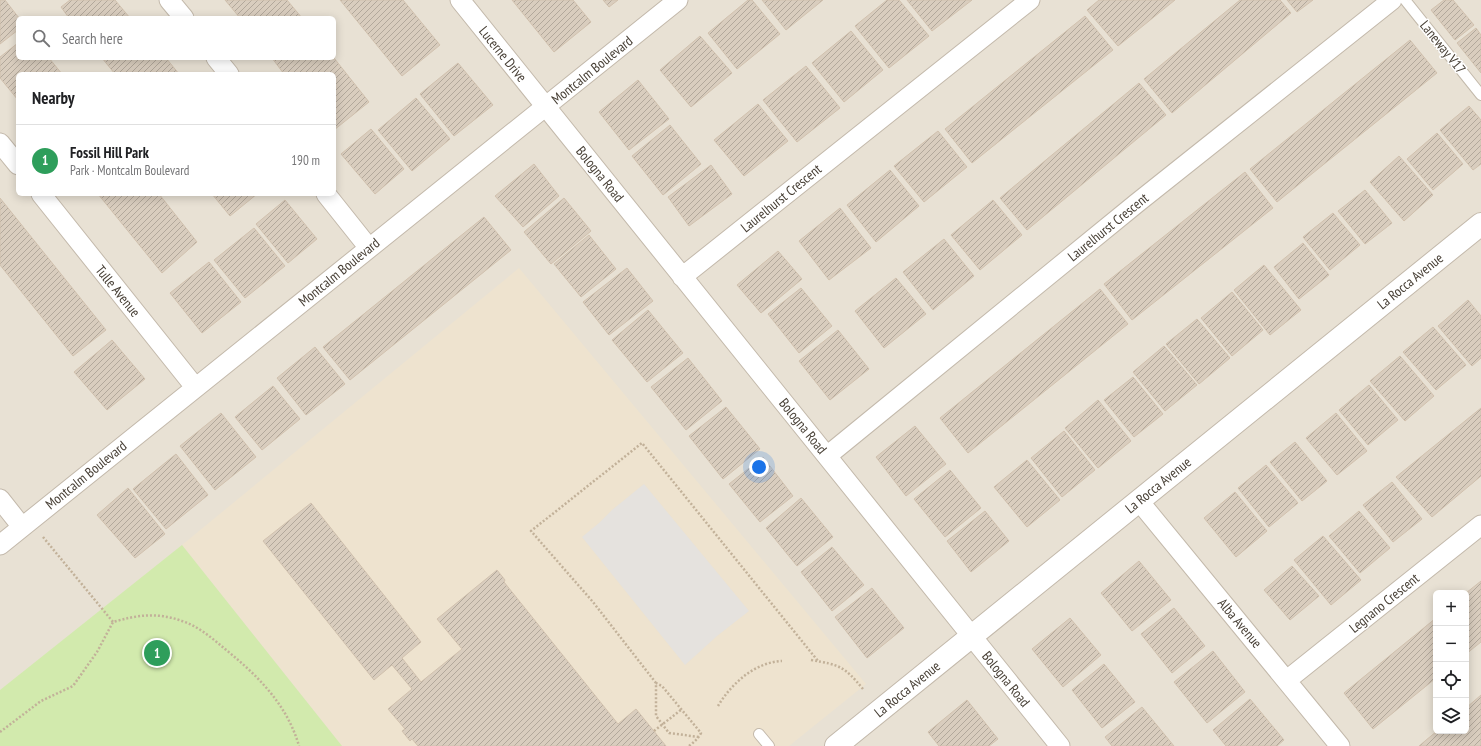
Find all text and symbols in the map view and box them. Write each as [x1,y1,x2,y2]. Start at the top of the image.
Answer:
search box [16,16,336,60]
street label: Laneway V17 [1416,17,1470,77]
street label: Lucerne Drive [475,23,531,86]
icon: search [30,27,52,49]
text: Search here [62,29,123,48]
street label: Montcalm Boulevard [548,32,636,108]
text: Nearby [32,87,75,109]
street label: Bologna Road [572,142,628,206]
text: Fossil Hill Park [70,143,149,162]
text: 1 [42,152,48,169]
text: 190 m [291,152,320,169]
street label: Laurelhurst Crescent [737,160,825,236]
text: Park · Montcalm Boulevard [70,162,189,179]
street label: Laurelhurst Crescent [1064,189,1152,265]
street label: Montcalm Boulevard [295,234,383,310]
street label: La Rocca Avenue [1373,249,1447,313]
street label: Tulle Avenue [92,261,144,321]
street label: Bologna Road [775,394,831,458]
street label: Montcalm Boulevard [42,437,130,513]
street label: La Rocca Avenue [1121,453,1195,517]
your location [749,457,769,477]
street label: Legnano Crescent [1345,569,1423,637]
map controls [1433,590,1469,734]
button: + [1433,590,1469,626]
street label: Alba Avenue [1214,594,1266,652]
button: − [1433,626,1469,662]
pin: 1 [144,638,170,668]
street label: Bologna Road [978,647,1034,711]
street label: La Rocca Avenue [870,657,944,721]
button: locate [1433,662,1469,698]
button: layers [1433,698,1469,734]

